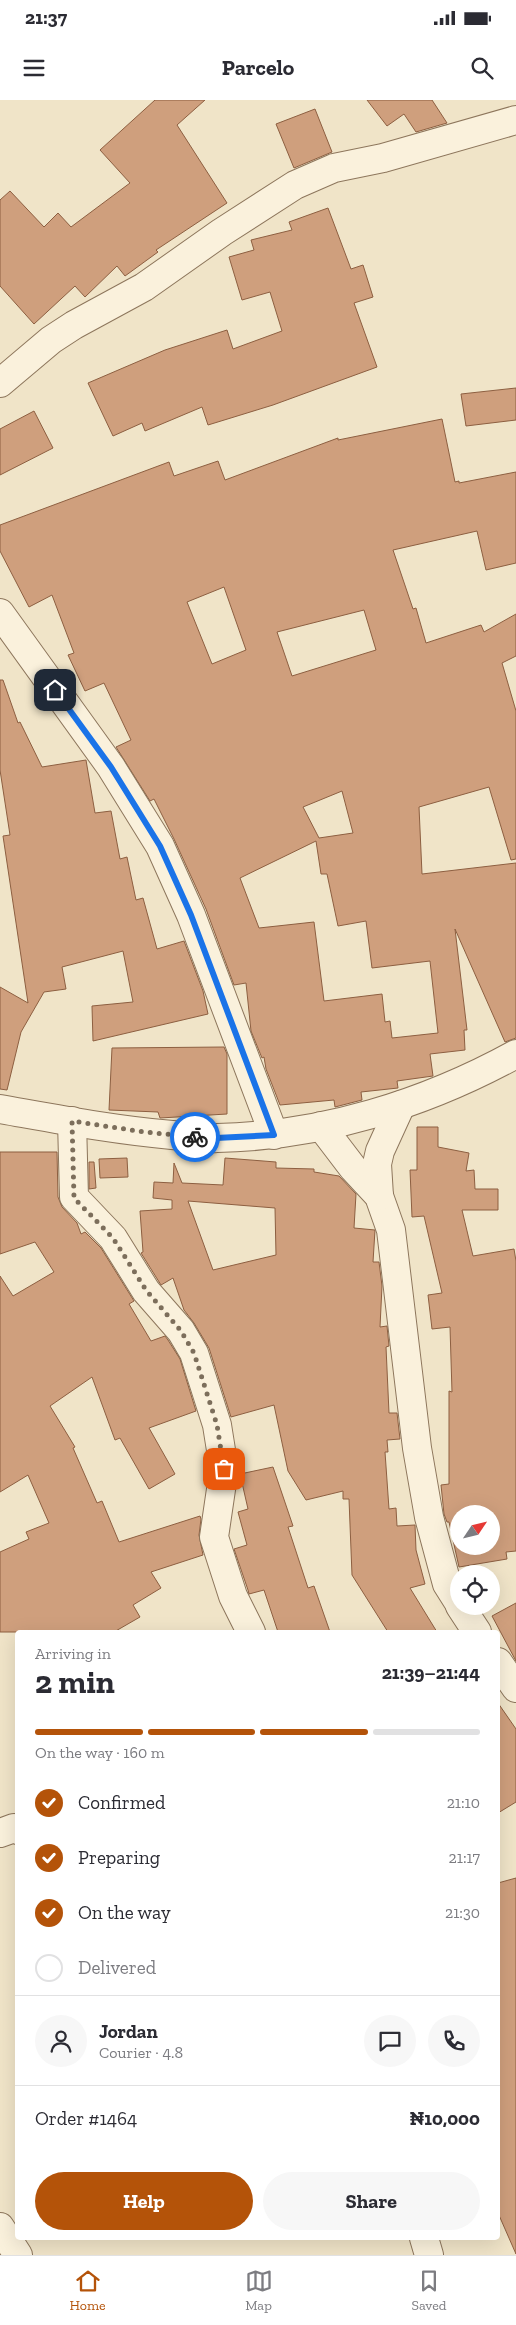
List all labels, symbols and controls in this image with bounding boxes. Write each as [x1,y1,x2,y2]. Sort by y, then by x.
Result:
text: 21:37 [25,6,67,29]
icon: menu [20,54,48,82]
text: Parcelo [222,54,294,81]
icon: search [468,54,496,82]
pin [34,669,76,711]
icon: home [41,676,69,704]
courier [170,1112,220,1162]
icon: bike [181,1123,209,1151]
pin [203,1448,245,1490]
icon: bag [210,1455,238,1483]
north arrow [450,1505,500,1555]
map controls [450,1505,500,1615]
button: locate [450,1565,500,1615]
text: Arriving in [35,1644,111,1663]
text: 21:39–21:44 [382,1661,480,1684]
text: 2 min [35,1663,115,1701]
text: On the way · 160 m [35,1743,165,1762]
icon: check [35,1789,63,1817]
text: Confirmed [78,1791,165,1814]
text: 21:10 [447,1793,480,1812]
icon: check [35,1844,63,1872]
text: Preparing [78,1846,160,1869]
text: 21:17 [449,1848,480,1867]
icon: check [35,1899,63,1927]
text: On the way [78,1901,171,1924]
text: 21:30 [445,1903,480,1922]
text: Delivered [78,1956,156,1979]
button: person [35,2015,87,2067]
button: chat [364,2015,416,2067]
button: phone [428,2015,480,2067]
text: Jordan [99,2020,158,2043]
text: Courier · 4.8 [99,2043,183,2062]
text: Order #1464 [35,2107,137,2130]
text: ₦10,000 [409,2107,480,2130]
button: Help [35,2172,253,2230]
button: Share [263,2172,480,2230]
tab: Home [69,2267,106,2314]
tab: Map [245,2267,273,2314]
tab: Saved [411,2267,447,2314]

